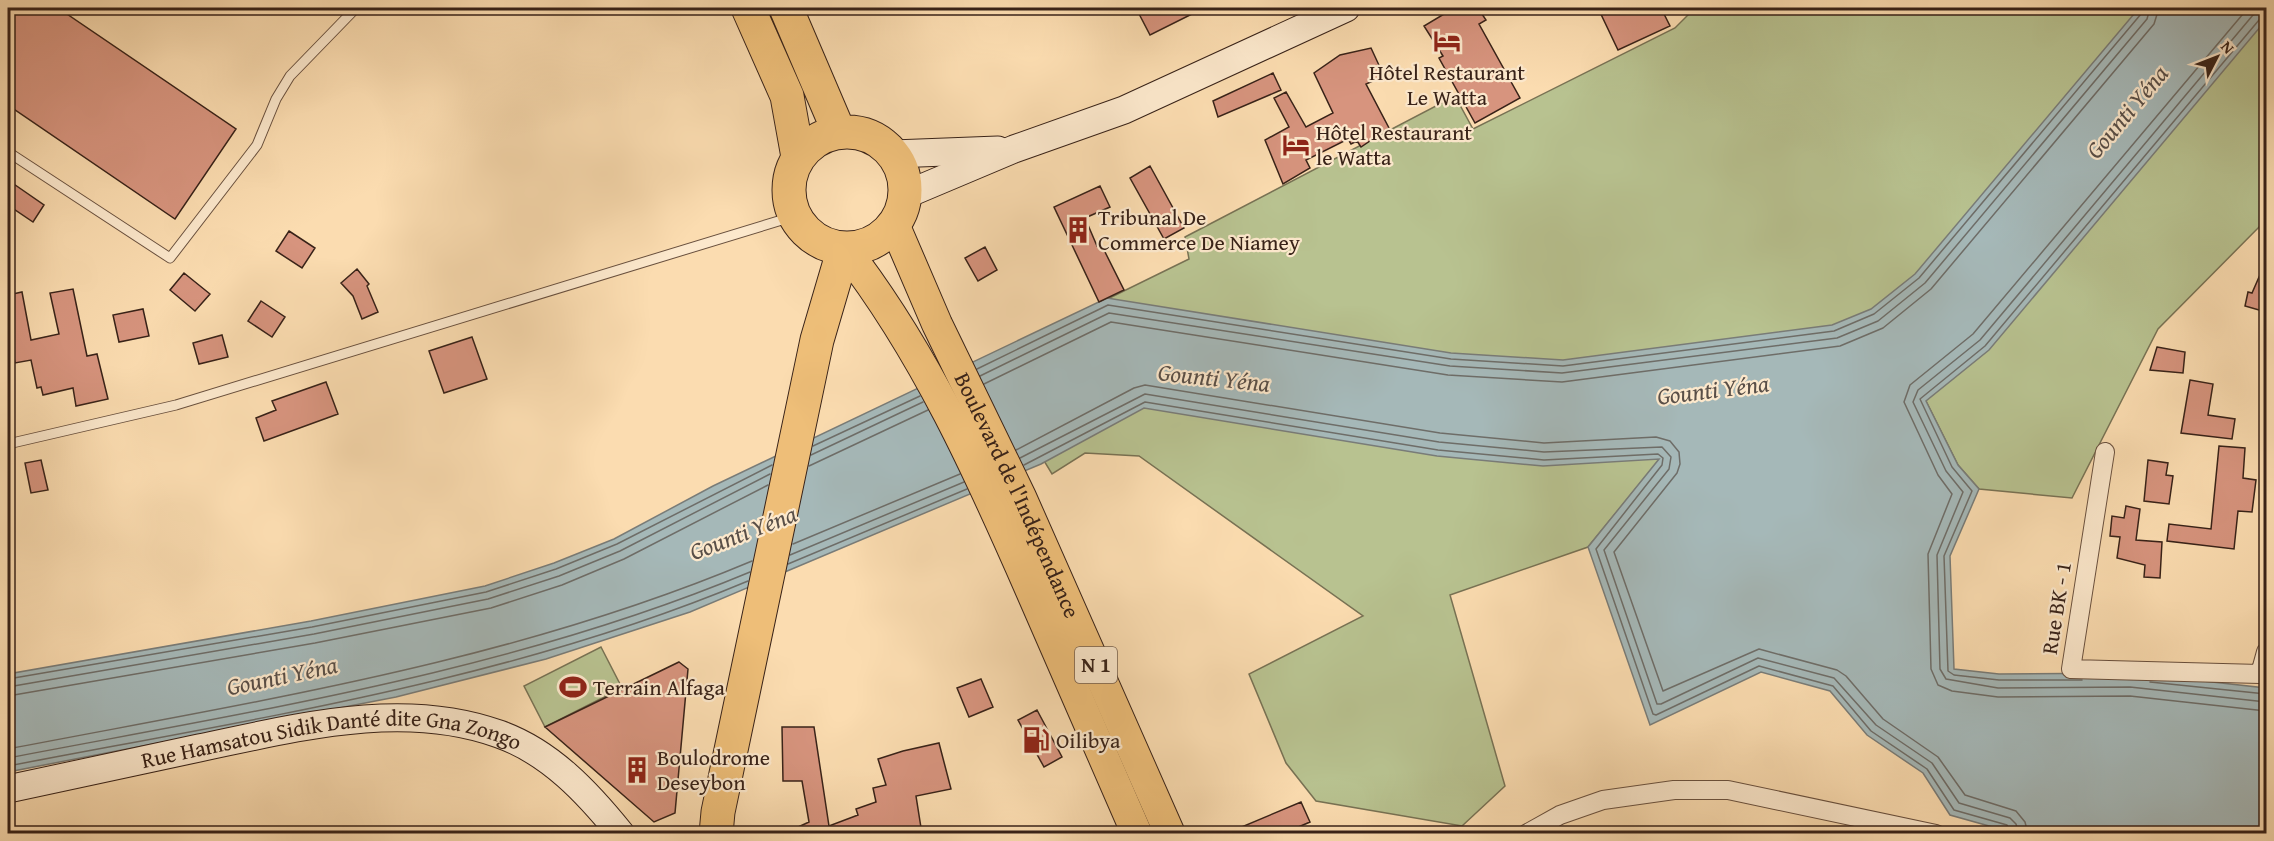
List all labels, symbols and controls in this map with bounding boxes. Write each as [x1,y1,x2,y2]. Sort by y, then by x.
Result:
hotel icon: Hôtel Restaurant Le Watta [1432,26,1462,56]
north arrow [2187,27,2247,87]
text: N [2216,35,2241,59]
place label: Hôtel Restaurant Le Watta [1369,56,1525,113]
water label: Gounti Yéna [2077,57,2176,166]
place label: Hôtel Restaurant le Watta [1316,116,1472,173]
hotel icon: Hôtel Restaurant le Watta [1281,130,1311,160]
place label: Tribunal De Commerce De Niamey [1098,201,1300,258]
building icon: Tribunal De Commerce De Niamey [1063,215,1093,245]
water label: Gounti Yéna [1156,354,1272,401]
water label: Gounti Yéna [1655,365,1771,414]
street label: Boulevard de l'Indépendance [947,367,1088,623]
water label: Gounti Yéna [684,496,802,569]
street label: Rue BK - 1 [2033,560,2079,656]
water label: Gounti Yéna [223,647,341,704]
road number: N 1 [1075,647,1117,683]
place label: Terrain Alfaga [593,671,725,703]
sports icon: Terrain Alfaga [558,672,588,702]
street label: Rue Hamsatou Sidik Danté dite Gna Zongo [138,702,527,776]
place label: Oilibya [1056,724,1121,756]
fuel station icon: Oilibya [1021,725,1051,755]
place label: Boulodrome Deseybon [657,741,770,798]
building icon: Boulodrome Deseybon [622,755,652,785]

